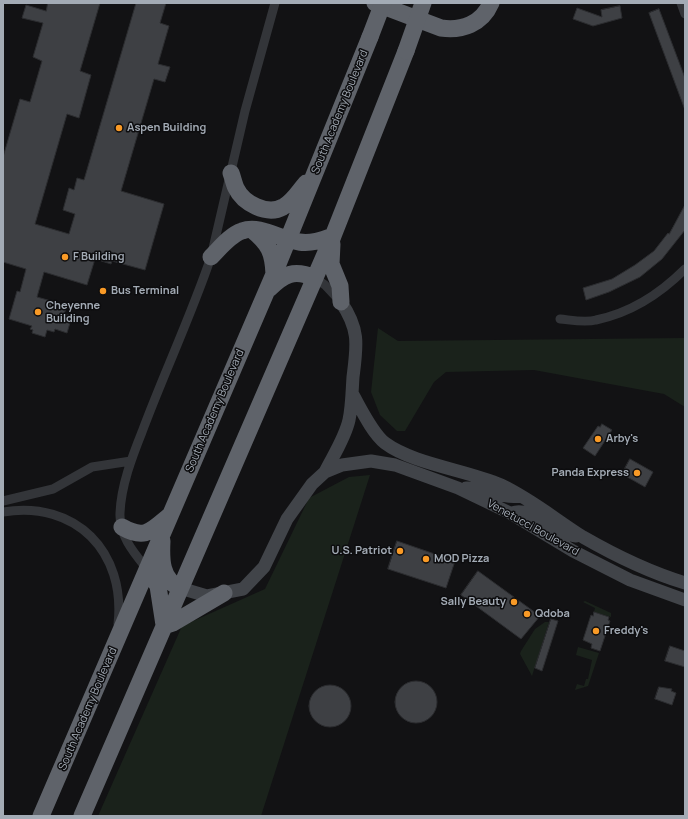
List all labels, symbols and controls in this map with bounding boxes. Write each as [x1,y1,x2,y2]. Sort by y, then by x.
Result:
street label: South Academy Boulevard [309,48,371,176]
place label: Aspen Building [127,121,206,135]
marker: Aspen Building [114,123,124,133]
place label: F Building [73,250,124,264]
marker: F Building [60,252,70,262]
place label: Bus Terminal [111,284,179,298]
marker: Bus Terminal [98,286,108,296]
place label: Cheyenne Building [46,299,100,325]
marker: Cheyenne Building [33,307,43,317]
street label: South Academy Boulevard [183,348,247,474]
place label: Arby's [606,432,638,446]
marker: Arby's [593,434,603,444]
place label: Panda Express [552,466,629,480]
marker: Panda Express [632,468,642,478]
street label: Venetucci Boulevard [485,497,581,559]
place label: U.S. Patriot [331,544,392,558]
marker: U.S. Patriot [395,546,405,556]
place label: MOD Pizza [434,552,489,566]
marker: MOD Pizza [421,554,431,564]
place label: Sally Beauty [440,595,506,609]
marker: Sally Beauty [509,597,519,607]
place label: Qdoba [535,607,570,621]
marker: Qdoba [522,609,532,619]
place label: Freddy's [604,624,648,638]
marker: Freddy's [591,626,601,636]
street label: South Academy Boulevard [56,646,120,772]

